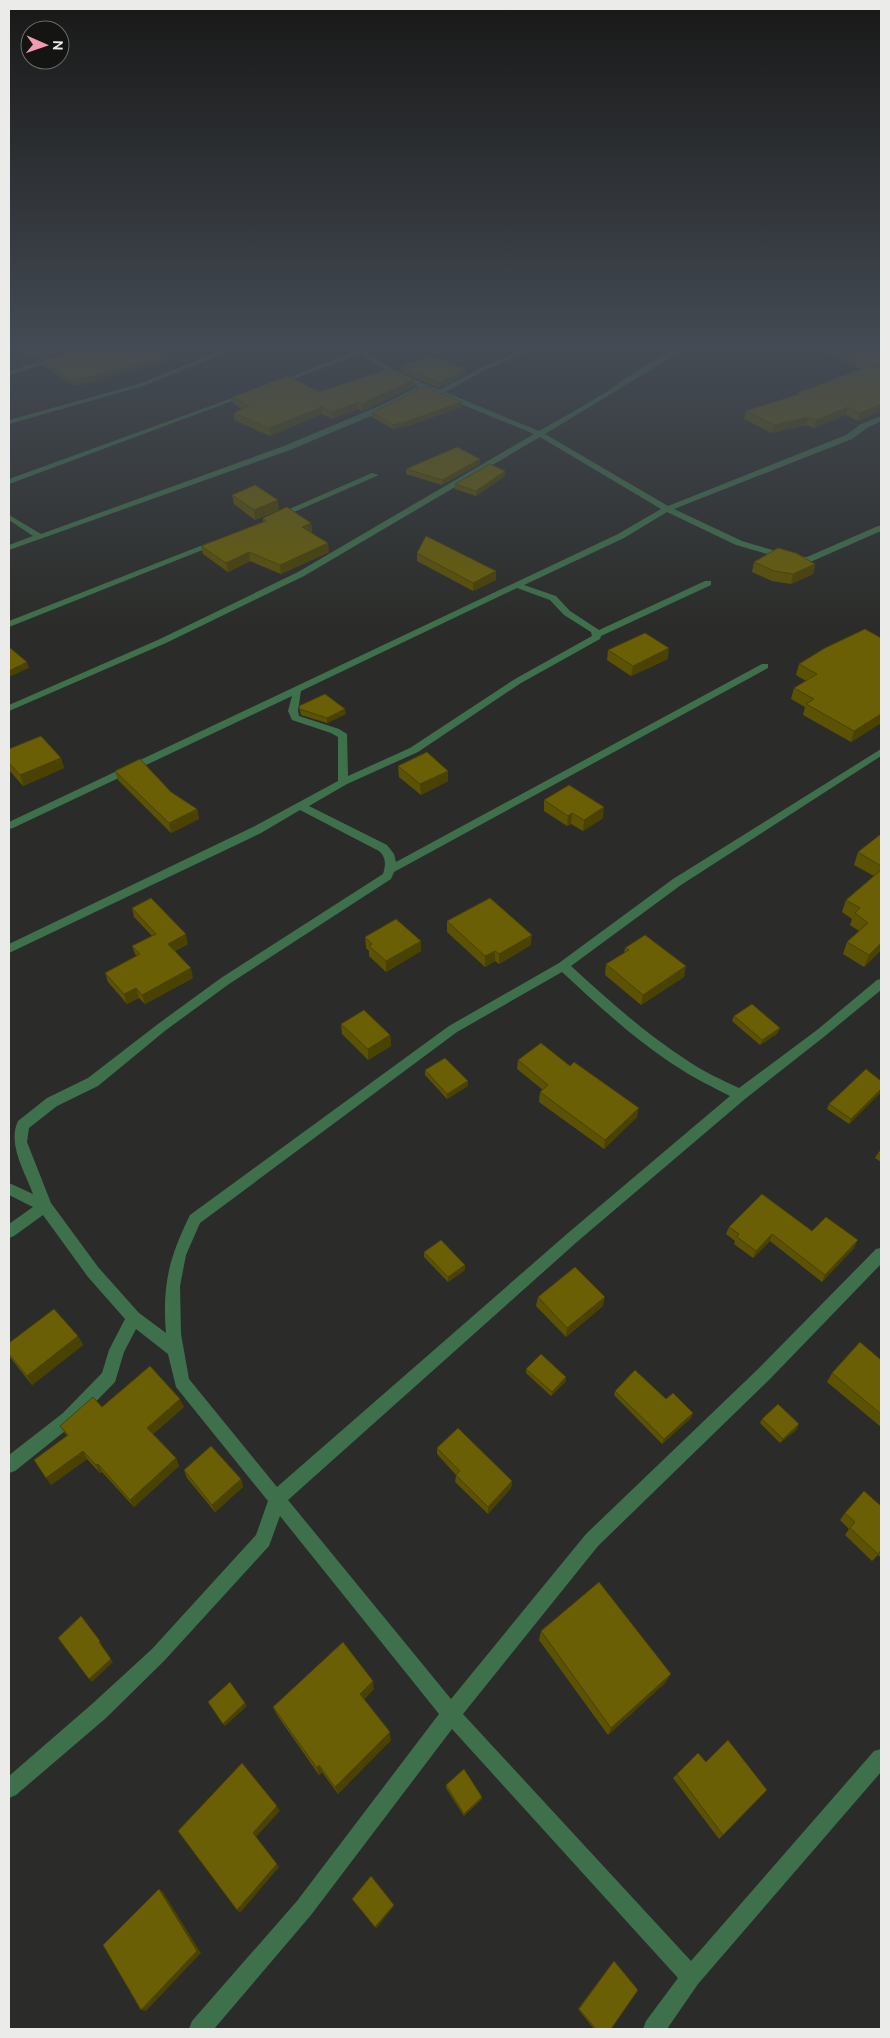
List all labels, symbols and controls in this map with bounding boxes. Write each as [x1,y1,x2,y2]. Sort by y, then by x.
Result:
north arrow [20,20,70,70]
text: N [50,40,66,51]

